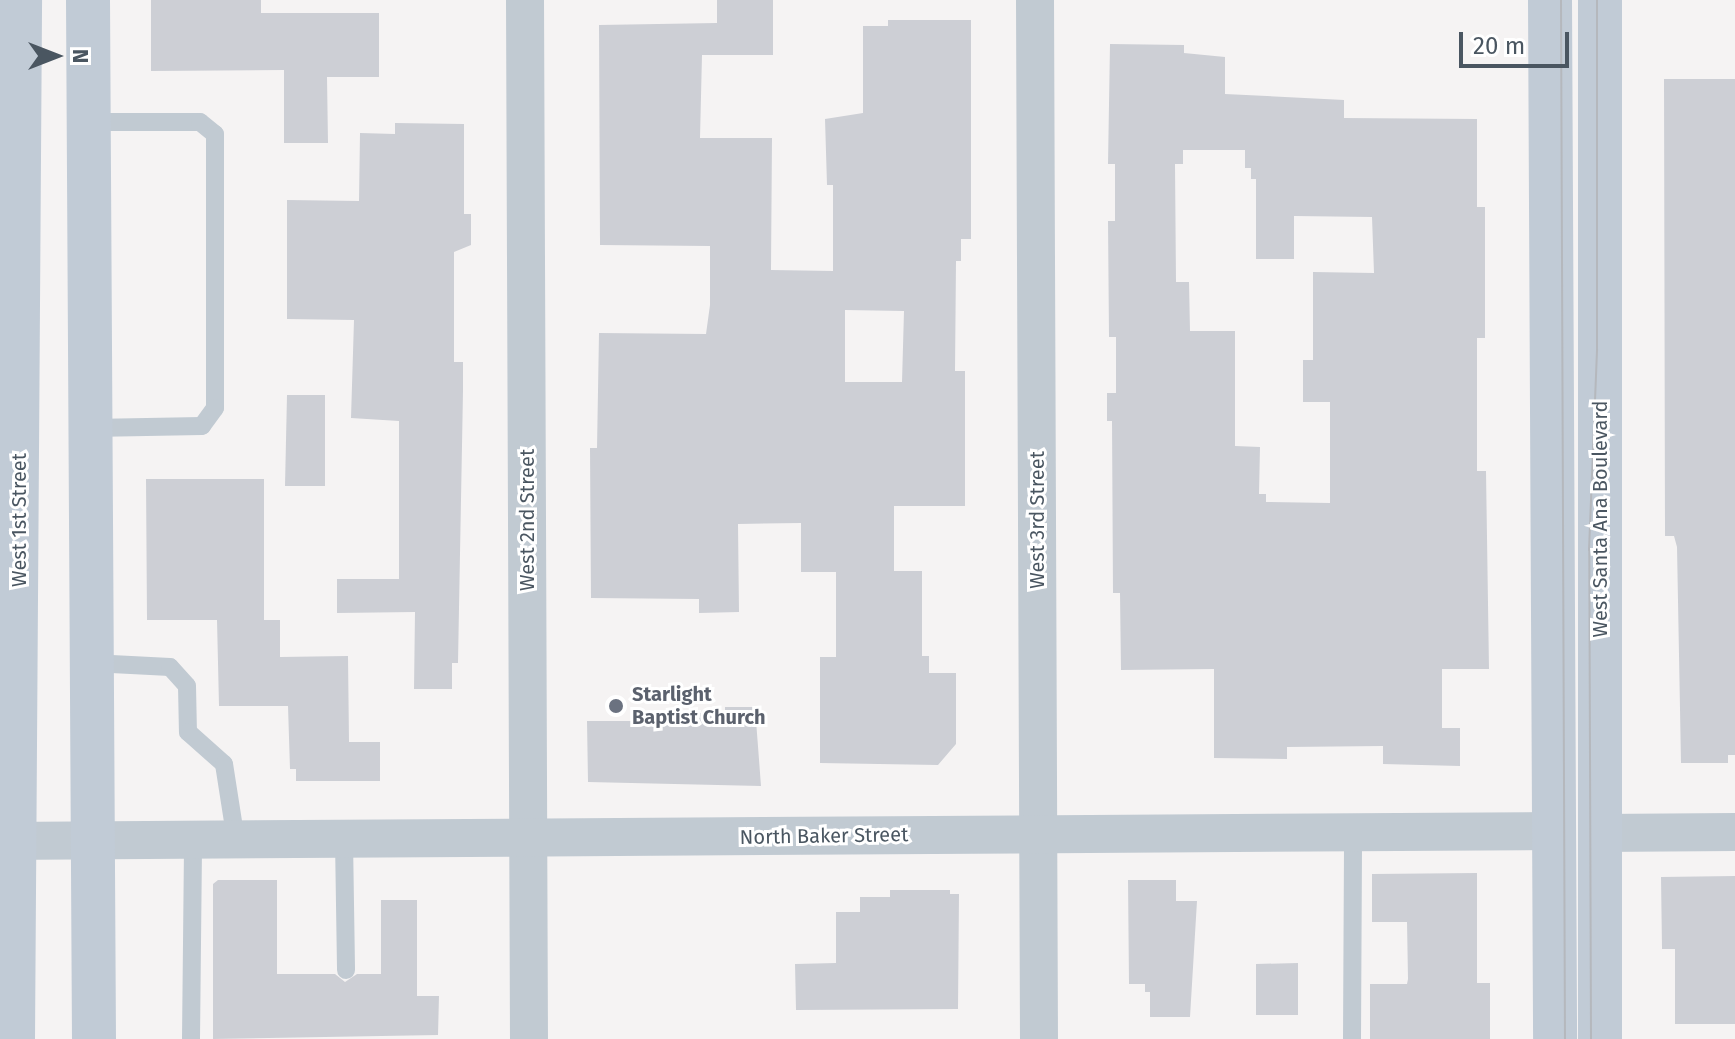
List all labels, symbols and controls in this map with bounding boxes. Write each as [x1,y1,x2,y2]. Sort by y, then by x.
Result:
north arrow [16,16,96,96]
scale bar [1463,16,1573,66]
text: 20 m [1473,32,1525,60]
text: N [67,49,94,63]
street label: West Santa Ana Boulevard [1588,401,1612,637]
street label: West 2nd Street [515,449,539,591]
street label: West 3rd Street [1025,451,1049,589]
street label: West 1st Street [7,453,31,587]
place label: Starlight Baptist Church [632,682,766,729]
marker: Starlight Baptist Church [607,697,625,715]
street label: North Baker Street [740,823,908,849]

